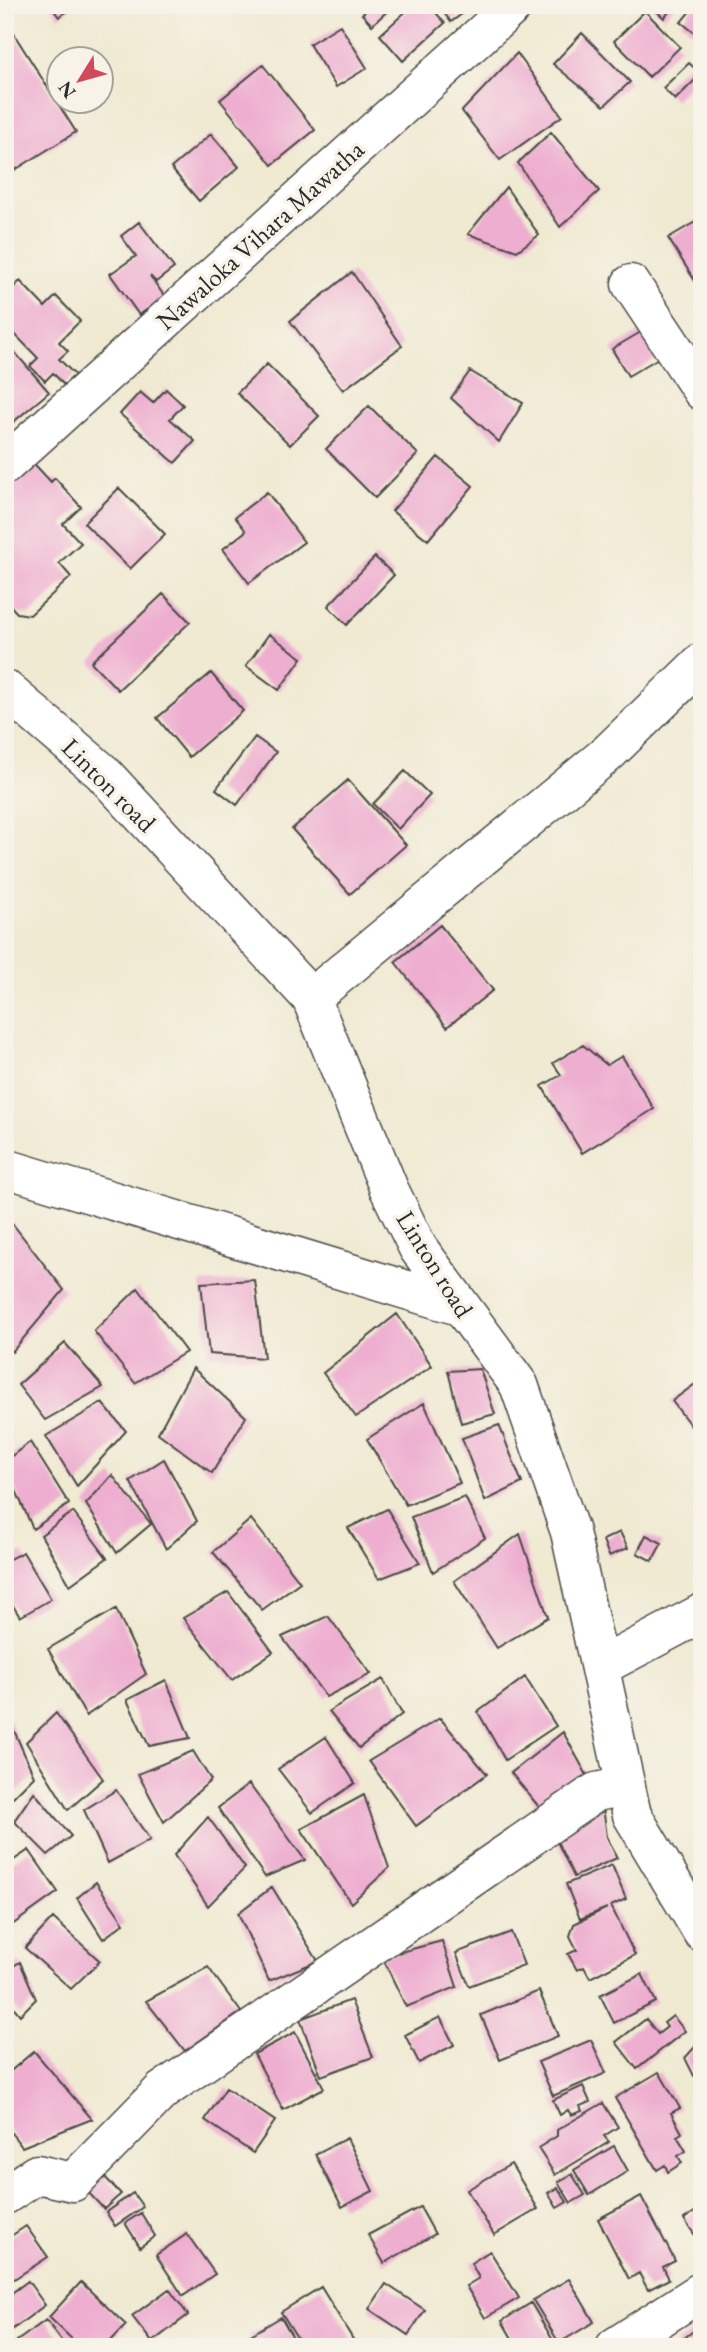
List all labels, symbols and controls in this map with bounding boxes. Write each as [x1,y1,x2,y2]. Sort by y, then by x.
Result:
north arrow [46,46,116,116]
text: N [52,76,81,104]
street label: Nawaloka Vihara Mawatha [149,132,372,337]
street label: Linton road [55,731,164,840]
street label: Linton road [389,1204,482,1325]

